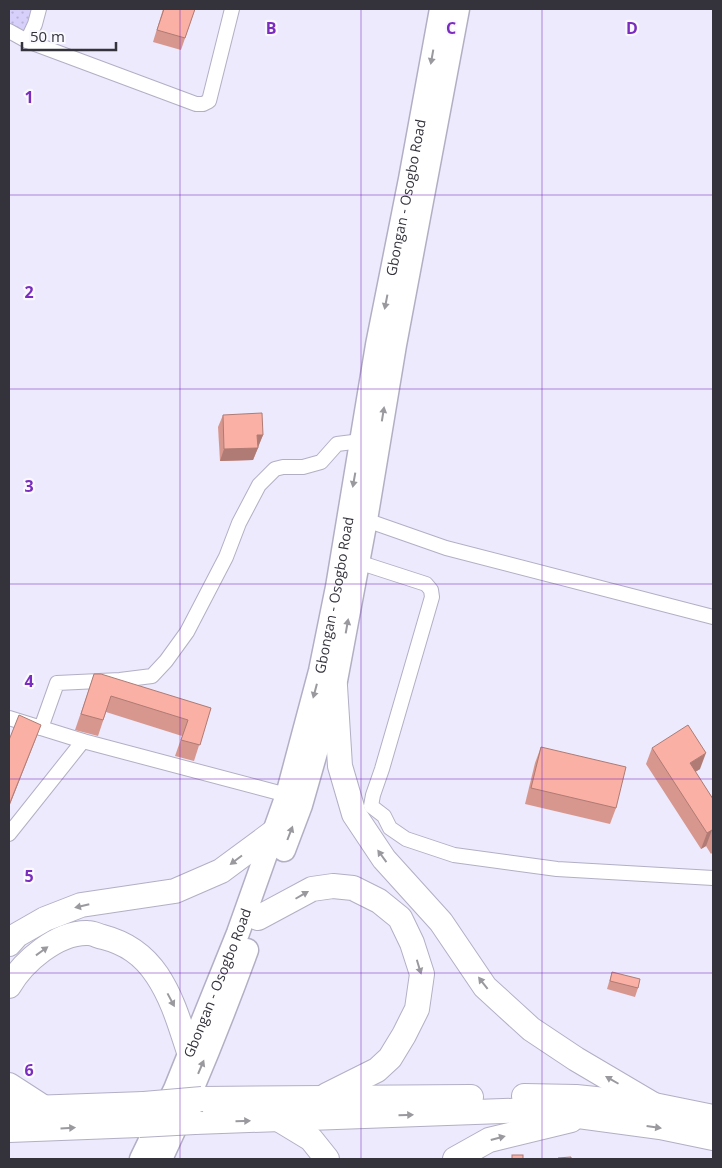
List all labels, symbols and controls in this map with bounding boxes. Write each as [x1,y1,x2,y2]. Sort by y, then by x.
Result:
text: B [266,17,276,39]
text: C [446,17,456,39]
text: D [626,17,638,39]
scale bar [22,20,116,52]
text: 50 m [30,26,65,46]
one-way arrow [428,49,436,64]
text: 1 [24,86,34,108]
street label: Gbongan - Osogbo Road [381,118,430,278]
text: 2 [24,281,34,303]
one-way arrow [382,295,390,310]
one-way arrow [380,406,388,422]
one-way arrow [350,472,358,488]
text: 3 [24,475,34,497]
street label: Gbongan - Osogbo Road [310,515,357,675]
one-way arrow [343,617,351,633]
text: 4 [24,670,34,692]
one-way arrow [311,683,319,698]
one-way arrow [286,825,294,840]
one-way arrow [377,849,387,862]
one-way arrow [230,855,243,866]
text: 5 [24,865,34,887]
one-way arrow [295,891,308,900]
one-way arrow [75,902,90,910]
street label: Gbongan - Osogbo Road [179,906,255,1060]
one-way arrow [35,946,49,956]
one-way arrow [416,960,424,975]
one-way arrow [477,976,488,989]
one-way arrow [167,993,175,1007]
text: 6 [24,1059,34,1081]
one-way arrow [198,1060,206,1074]
one-way arrow [604,1076,619,1084]
one-way arrow [398,1110,414,1118]
one-way arrow [236,1116,252,1124]
one-way arrow [647,1123,663,1131]
one-way arrow [60,1124,76,1132]
one-way arrow [491,1134,506,1142]

